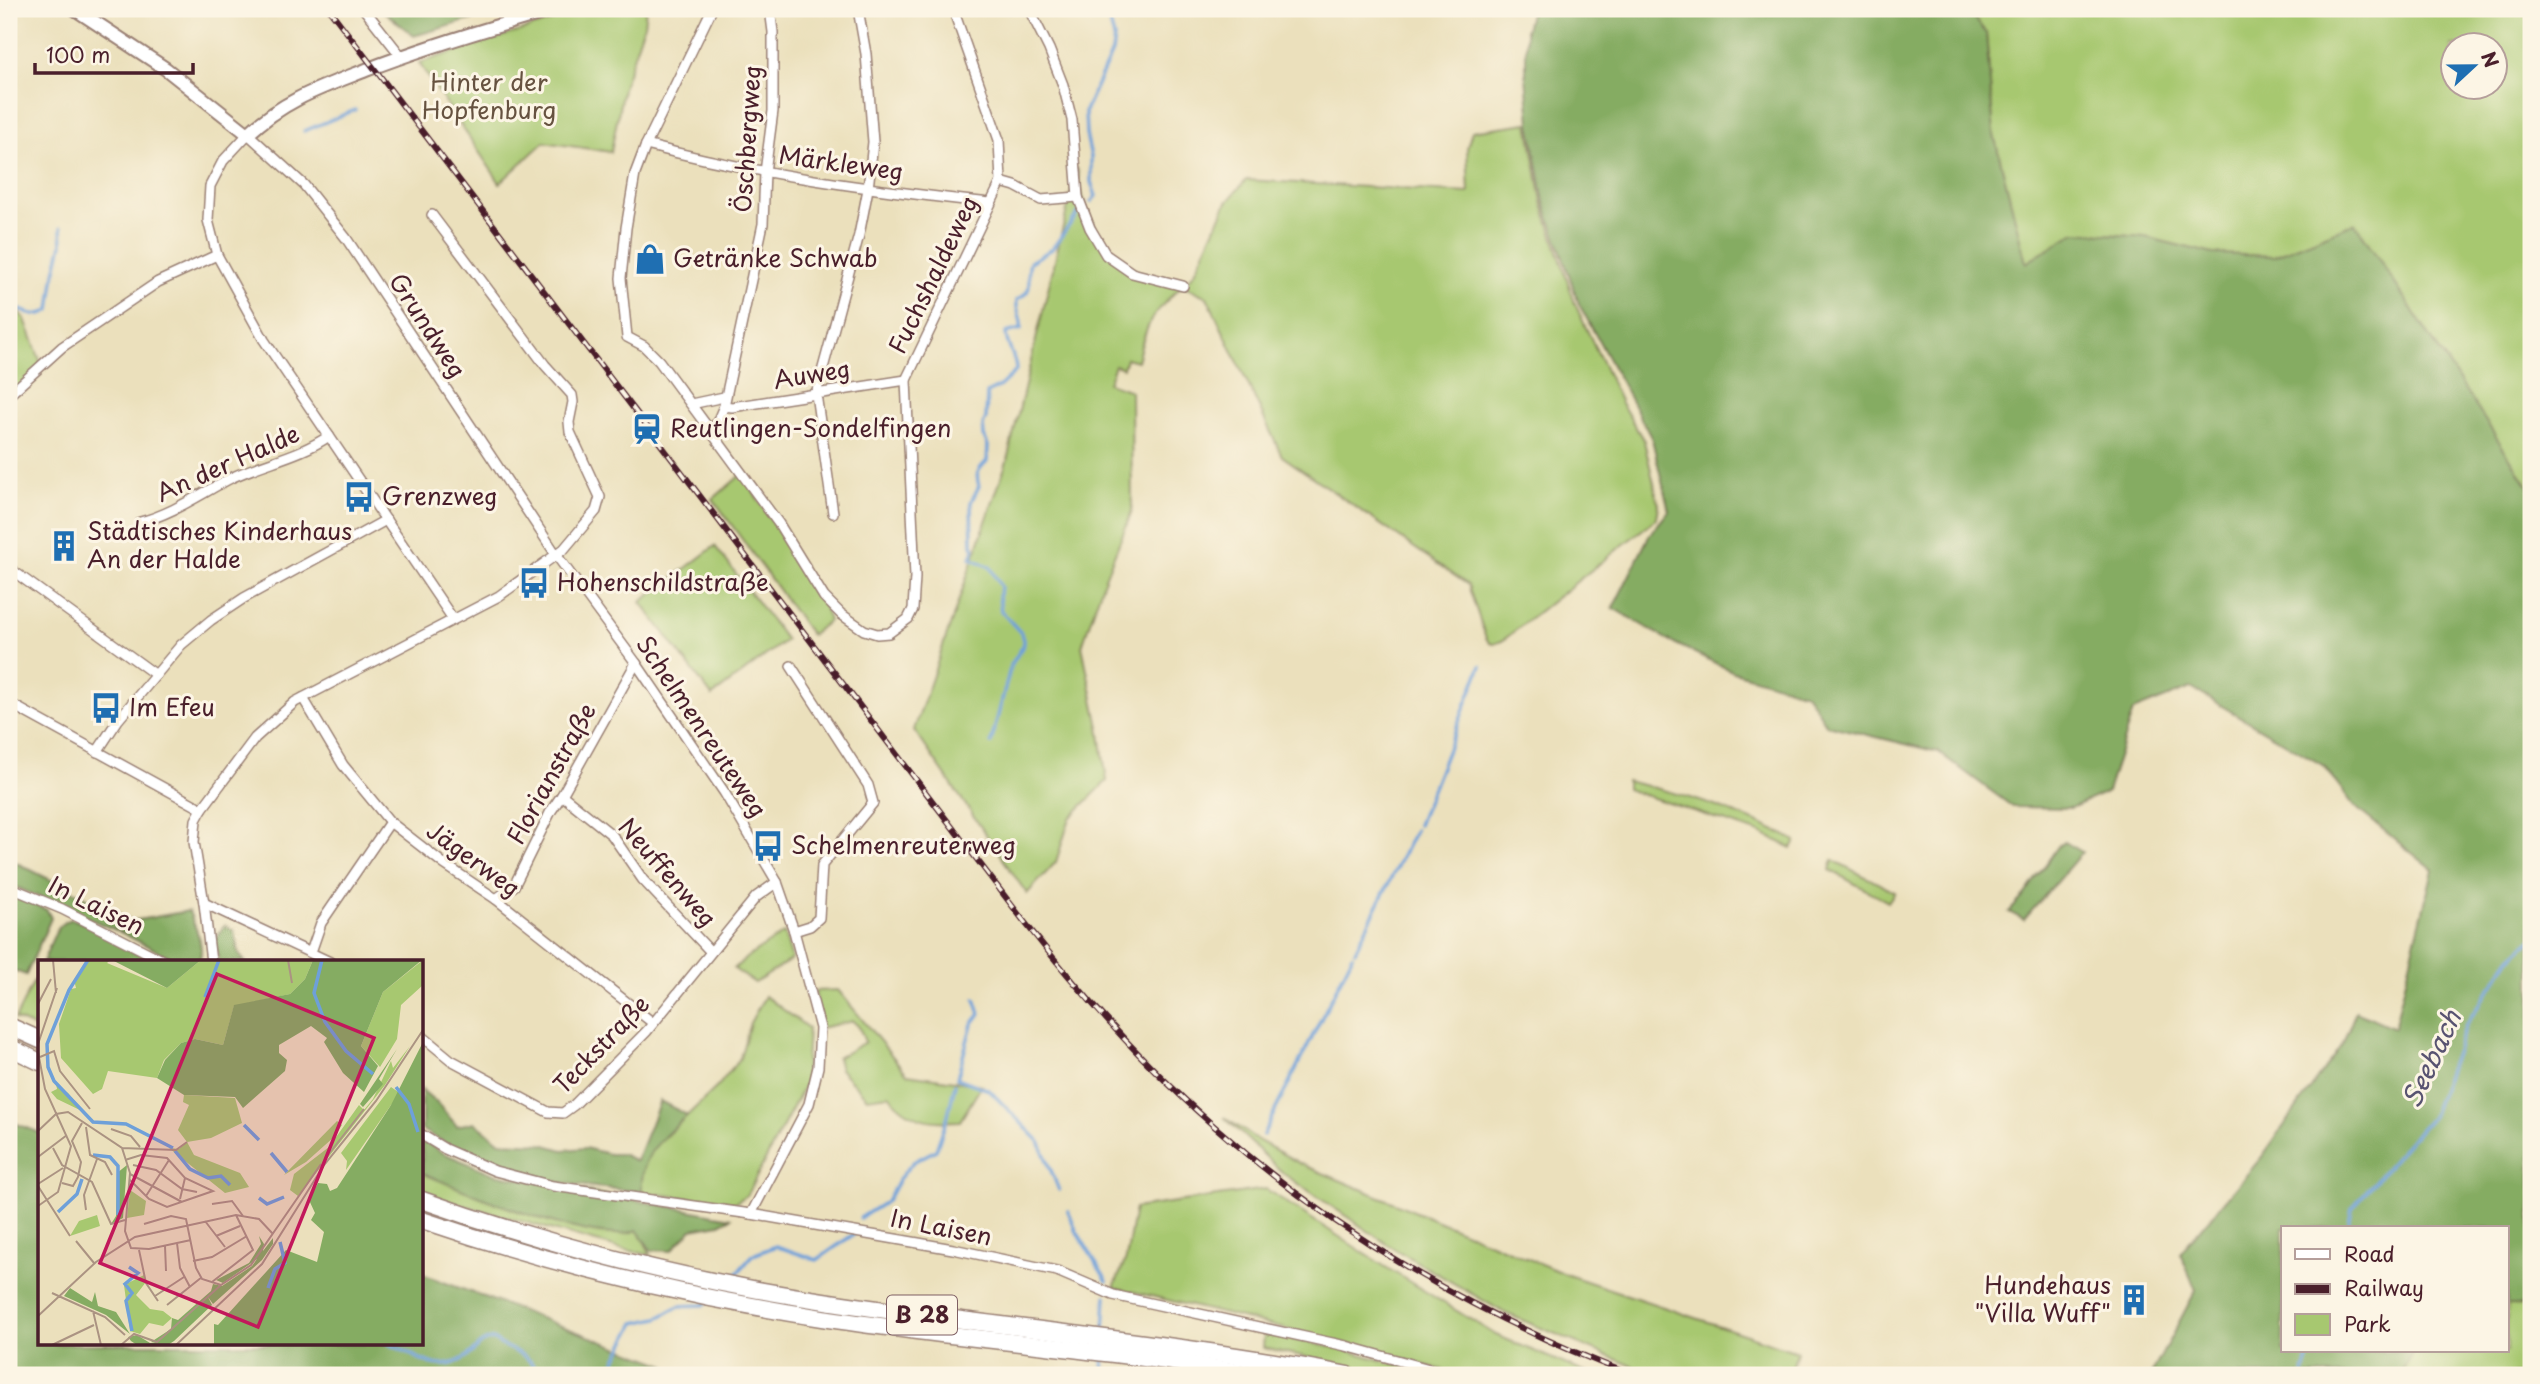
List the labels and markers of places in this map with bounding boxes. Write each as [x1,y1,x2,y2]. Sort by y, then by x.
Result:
place label: Getränke Schwab [673,239,878,275]
shop icon: Getränke Schwab [633,242,667,276]
place label: Reutlingen-Sondelfingen [670,409,951,445]
station icon: Reutlingen-Sondelfingen [630,412,664,446]
place label: Grenzweg [382,477,498,513]
bus stop icon: Grenzweg [342,480,376,514]
place label: Städtisches Kinderhaus An der Halde [87,512,352,576]
building icon: Städtisches Kinderhaus An der Halde [47,529,81,563]
place label: Hohenschildstraße [557,563,769,599]
bus stop icon: Hohenschildstraße [517,566,551,600]
place label: Im Efeu [129,688,215,724]
bus stop icon: Im Efeu [89,691,123,725]
place label: Schelmenreuterweg [791,826,1016,862]
bus stop icon: Schelmenreuterweg [751,829,785,863]
place label: Hundehaus "Villa Wuff" [1975,1266,2111,1330]
building icon: Hundehaus "Villa Wuff" [2117,1283,2151,1317]

